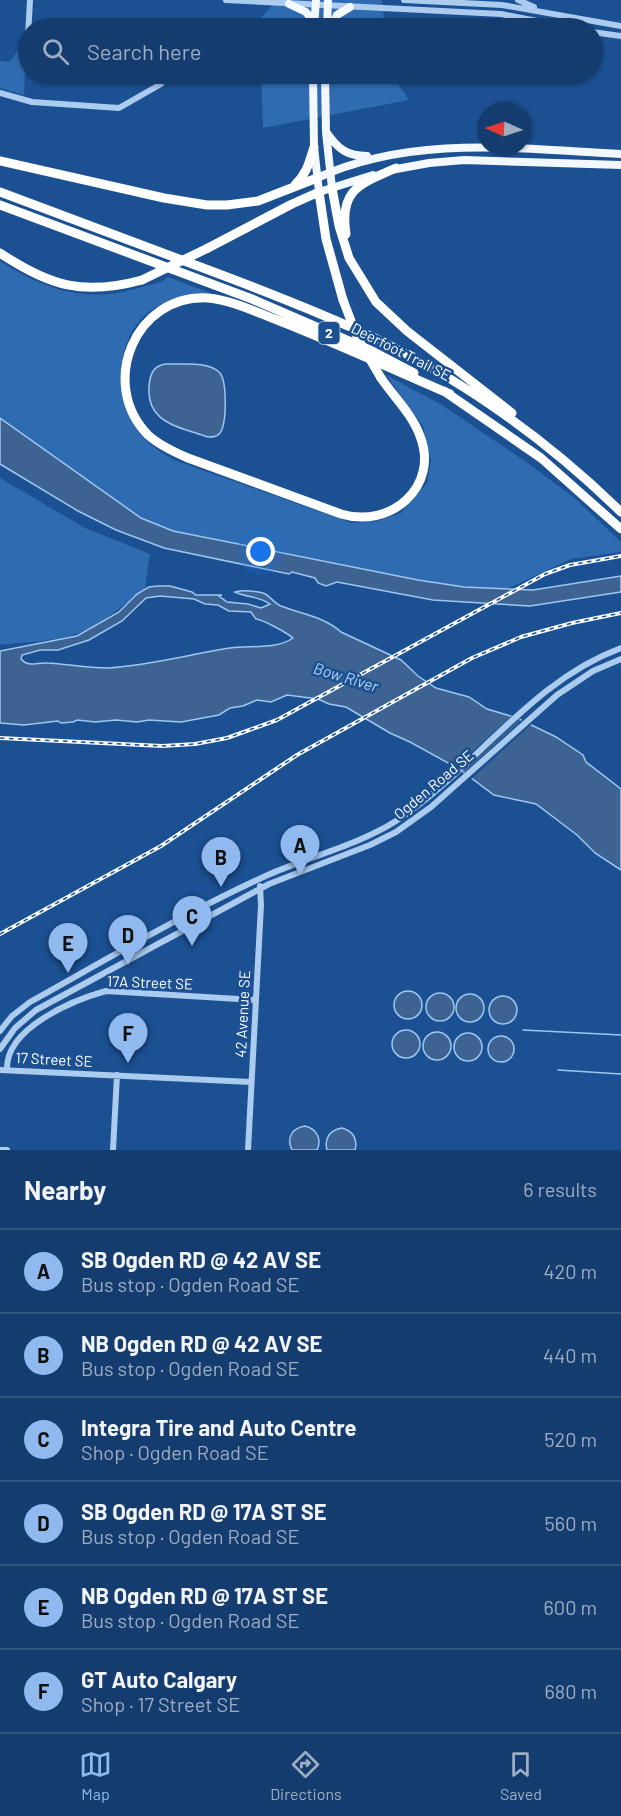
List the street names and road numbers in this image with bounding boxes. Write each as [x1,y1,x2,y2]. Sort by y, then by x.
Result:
street label: Deerfoot Trail SE [349,318,454,384]
road number: 2 [318,322,340,344]
street label: Ogden Road SE [390,746,477,823]
street label: 42 Avenue SE [231,970,253,1058]
street label: 17A Street SE [107,972,193,993]
street label: 17 Street SE [15,1048,93,1070]

